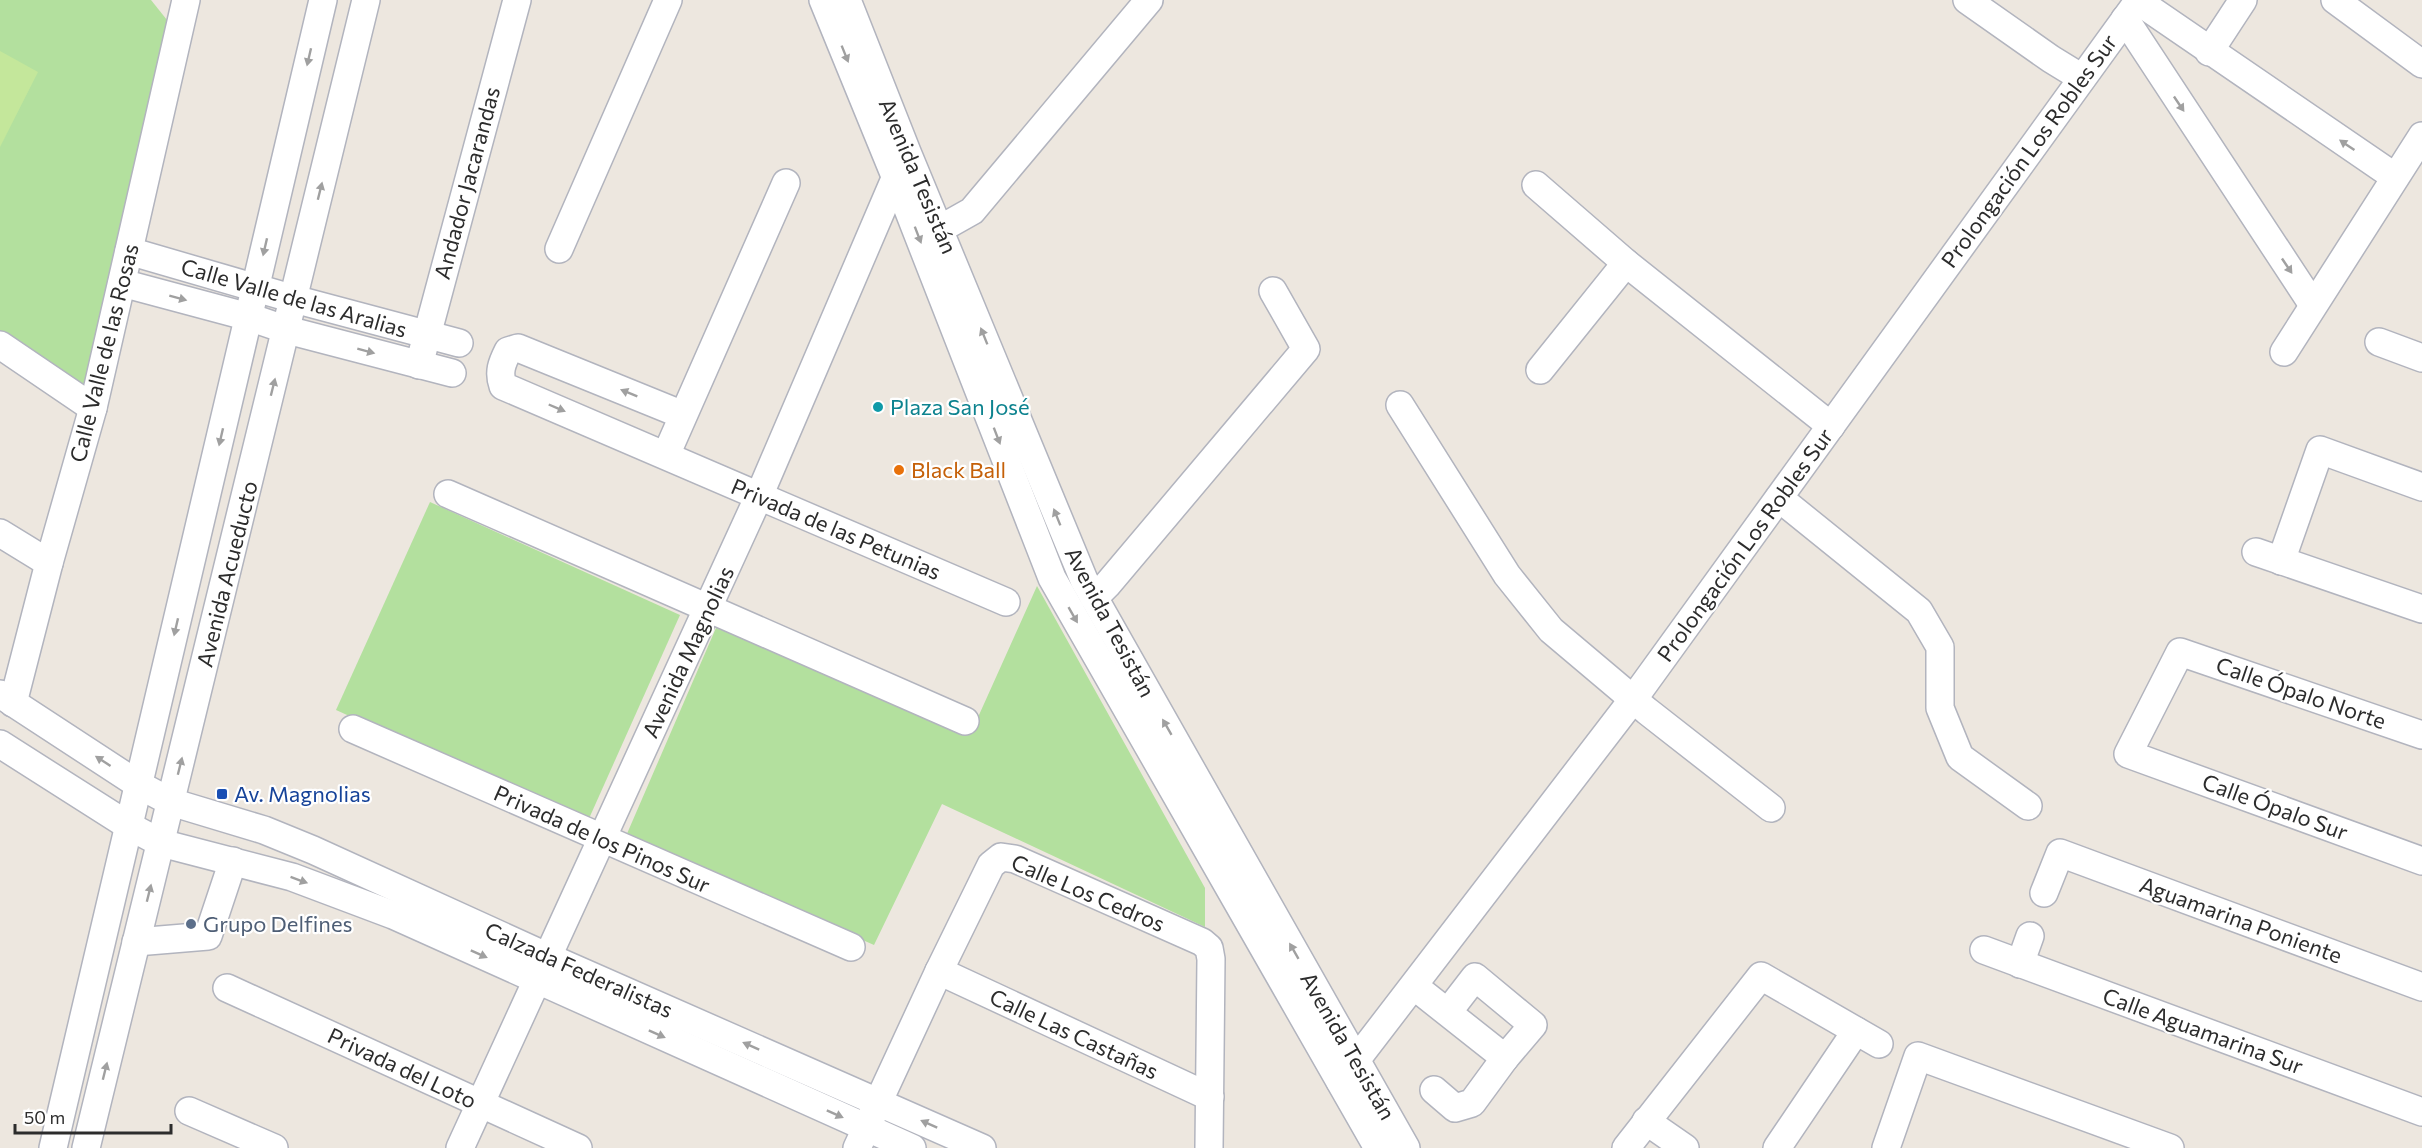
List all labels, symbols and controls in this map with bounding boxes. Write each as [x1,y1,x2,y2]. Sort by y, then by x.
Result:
street label: Prolongación Los Robles Sur [1935,29,2122,273]
one-way arrow [841,45,850,63]
one-way arrow [304,48,314,66]
street label: Andador Jacarandas [428,84,505,282]
street label: Avenida Tesistán [874,94,963,258]
one-way arrow [2173,95,2185,111]
one-way arrow [2338,139,2355,150]
one-way arrow [316,182,326,201]
one-way arrow [914,226,923,244]
one-way arrow [260,238,270,256]
street label: Calle Valle de las Rosas [63,241,144,465]
street label: Calle Valle de las Aralias [178,252,410,343]
one-way arrow [2281,258,2292,274]
one-way arrow [169,293,187,303]
one-way arrow [979,327,988,345]
one-way arrow [357,347,375,356]
one-way arrow [268,378,278,397]
one-way arrow [620,388,638,397]
place label: Plaza San José [890,393,1030,420]
marker: Plaza San José [871,400,885,414]
one-way arrow [548,404,565,413]
street label: Prolongación Los Robles Sur [1651,423,1838,667]
one-way arrow [992,427,1002,445]
one-way arrow [215,428,225,446]
place label: Black Ball [911,456,1006,483]
marker: Black Ball [892,463,906,477]
street label: Privada de las Petunias [727,472,945,585]
street label: Avenida Acueducto [190,478,263,670]
one-way arrow [1052,507,1062,525]
street label: Avenida Tesistán [1060,542,1161,701]
street label: Avenida Magnolias [636,562,739,742]
one-way arrow [1068,607,1078,624]
one-way arrow [171,617,180,636]
street label: Calle Ópalo Norte [2213,651,2390,734]
one-way arrow [1162,718,1172,735]
one-way arrow [95,756,111,767]
one-way arrow [175,757,185,775]
street label: Calle Ópalo Sur [2199,768,2352,845]
street label: Privada de los Pinos Sur [490,779,715,898]
place label: Av. Magnolias [234,780,371,807]
marker: Av. Magnolias [215,787,229,801]
street label: Calle Los Cedros [1007,848,1169,937]
street label: Aguamarina Poniente [2136,870,2346,969]
one-way arrow [290,876,308,885]
one-way arrow [144,883,154,902]
place label: Grupo Delfines [203,910,353,937]
street label: Calzada Federalistas [481,916,677,1023]
marker: Grupo Delfines [184,917,198,931]
one-way arrow [1289,942,1299,959]
one-way arrow [471,949,489,959]
street label: Avenida Tesistán [1295,967,1402,1124]
street label: Calle Aguamarina Sur [2099,982,2307,1079]
street label: Calle Las Castañas [986,983,1163,1084]
street label: Privada del Loto [324,1021,481,1114]
one-way arrow [649,1029,666,1038]
one-way arrow [742,1041,759,1050]
one-way arrow [100,1062,110,1080]
scale bar [15,1097,171,1135]
text: 50 m [24,1106,65,1128]
one-way arrow [826,1110,844,1119]
one-way arrow [920,1119,938,1129]

